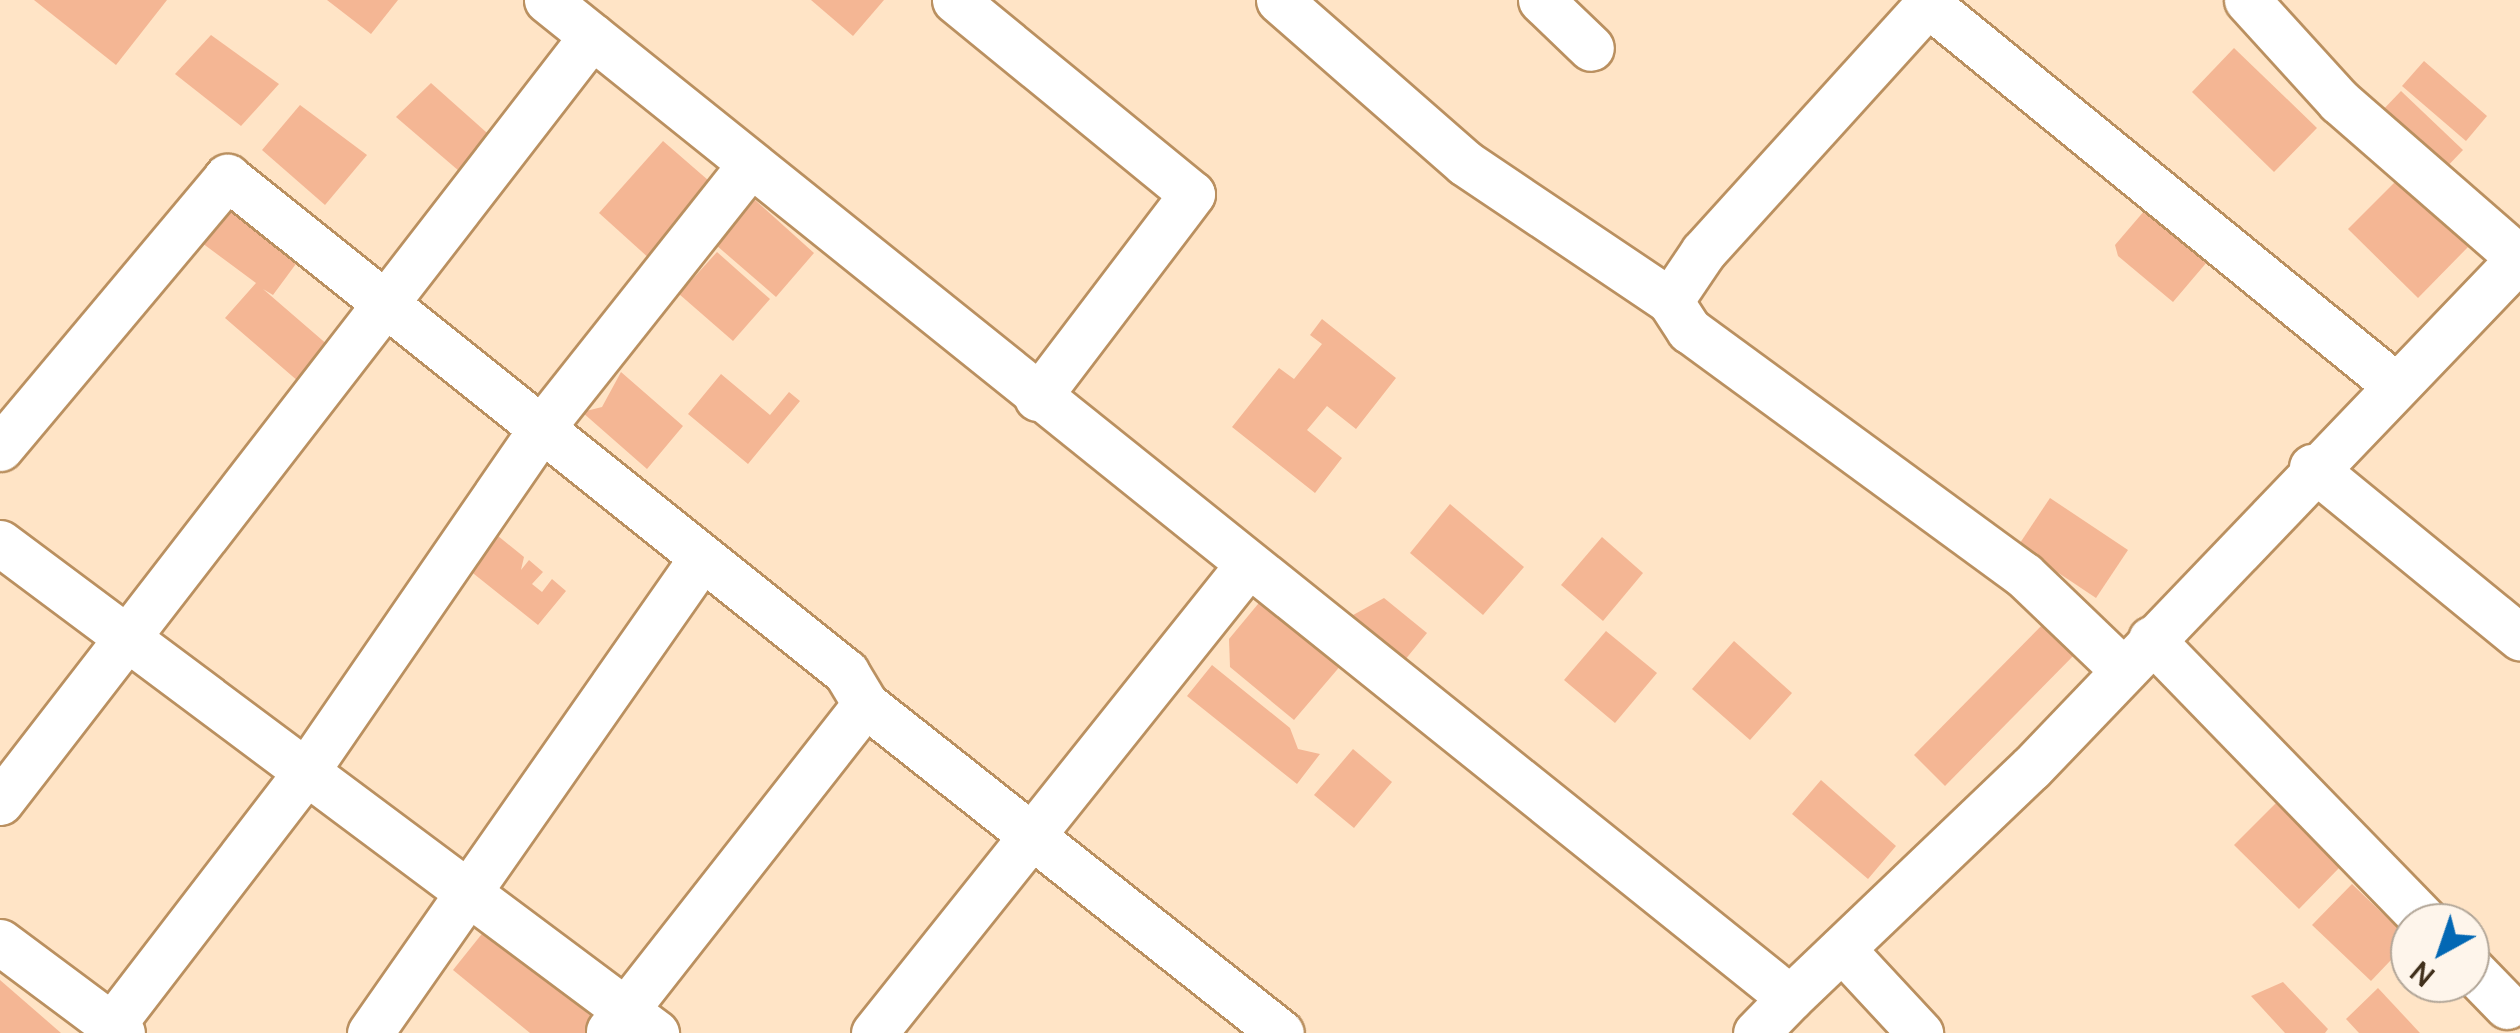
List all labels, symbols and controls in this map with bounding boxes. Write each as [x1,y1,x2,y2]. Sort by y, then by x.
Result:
north arrow [2390,903,2490,1003]
text: N [2402,953,2442,995]

